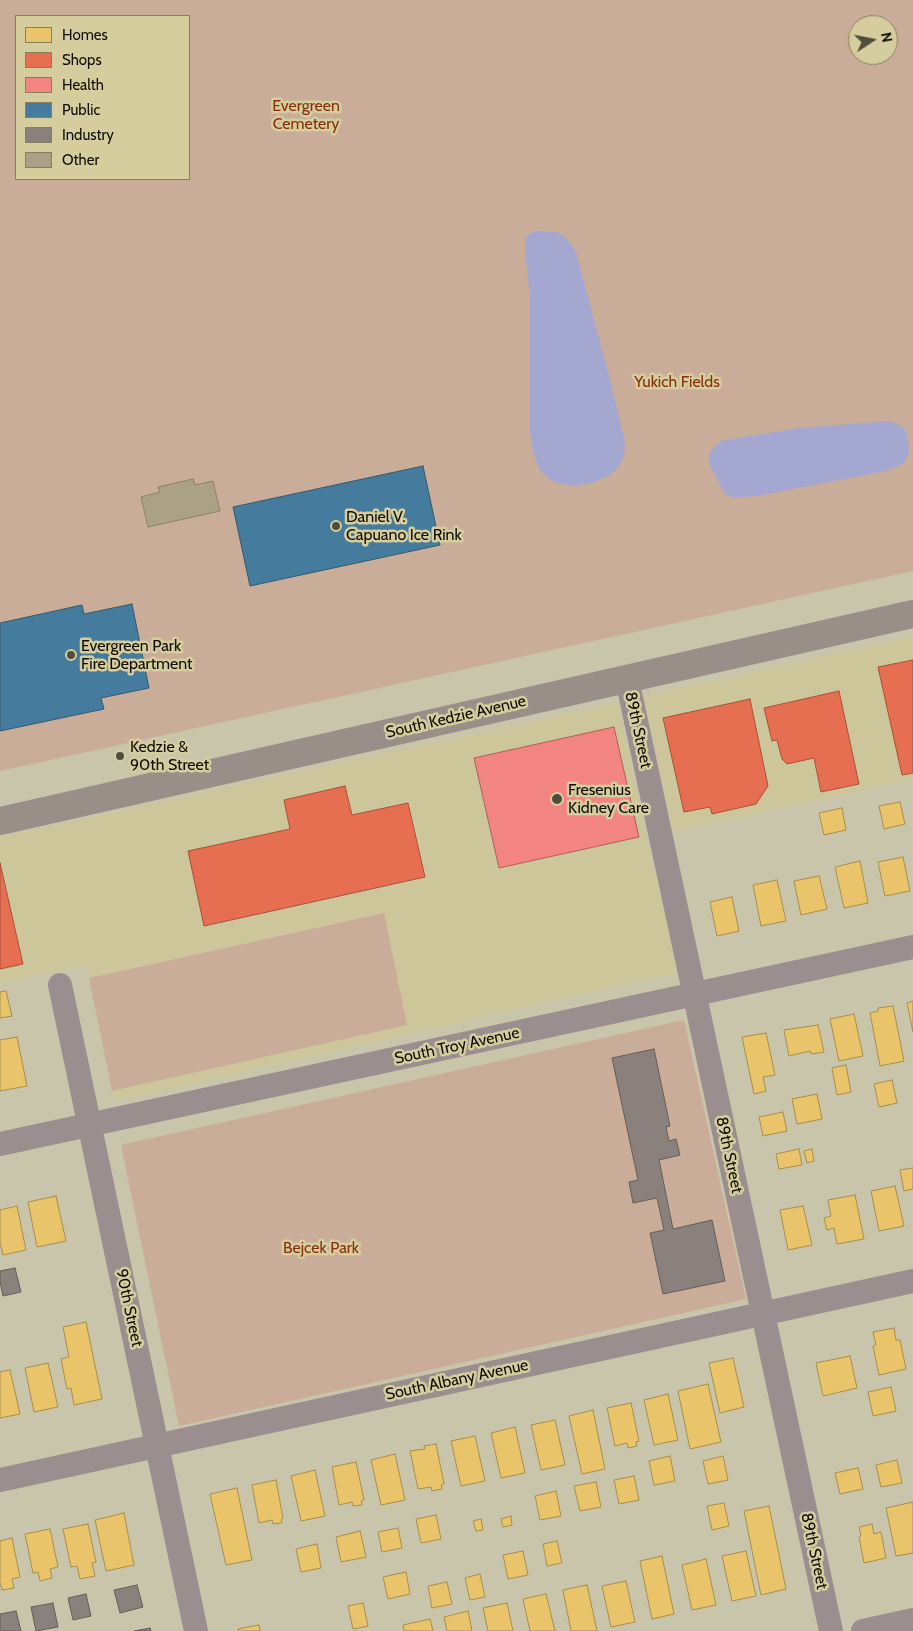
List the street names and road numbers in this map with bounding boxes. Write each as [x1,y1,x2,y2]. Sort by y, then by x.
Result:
street label: 89th Street [621,690,655,770]
street label: South Kedzie Avenue [384,692,528,742]
street label: South Troy Avenue [393,1023,521,1069]
street label: 89th Street [712,1115,746,1195]
street label: 90th Street [111,1267,147,1349]
street label: South Albany Avenue [384,1355,530,1405]
street label: 89th Street [797,1511,831,1591]

